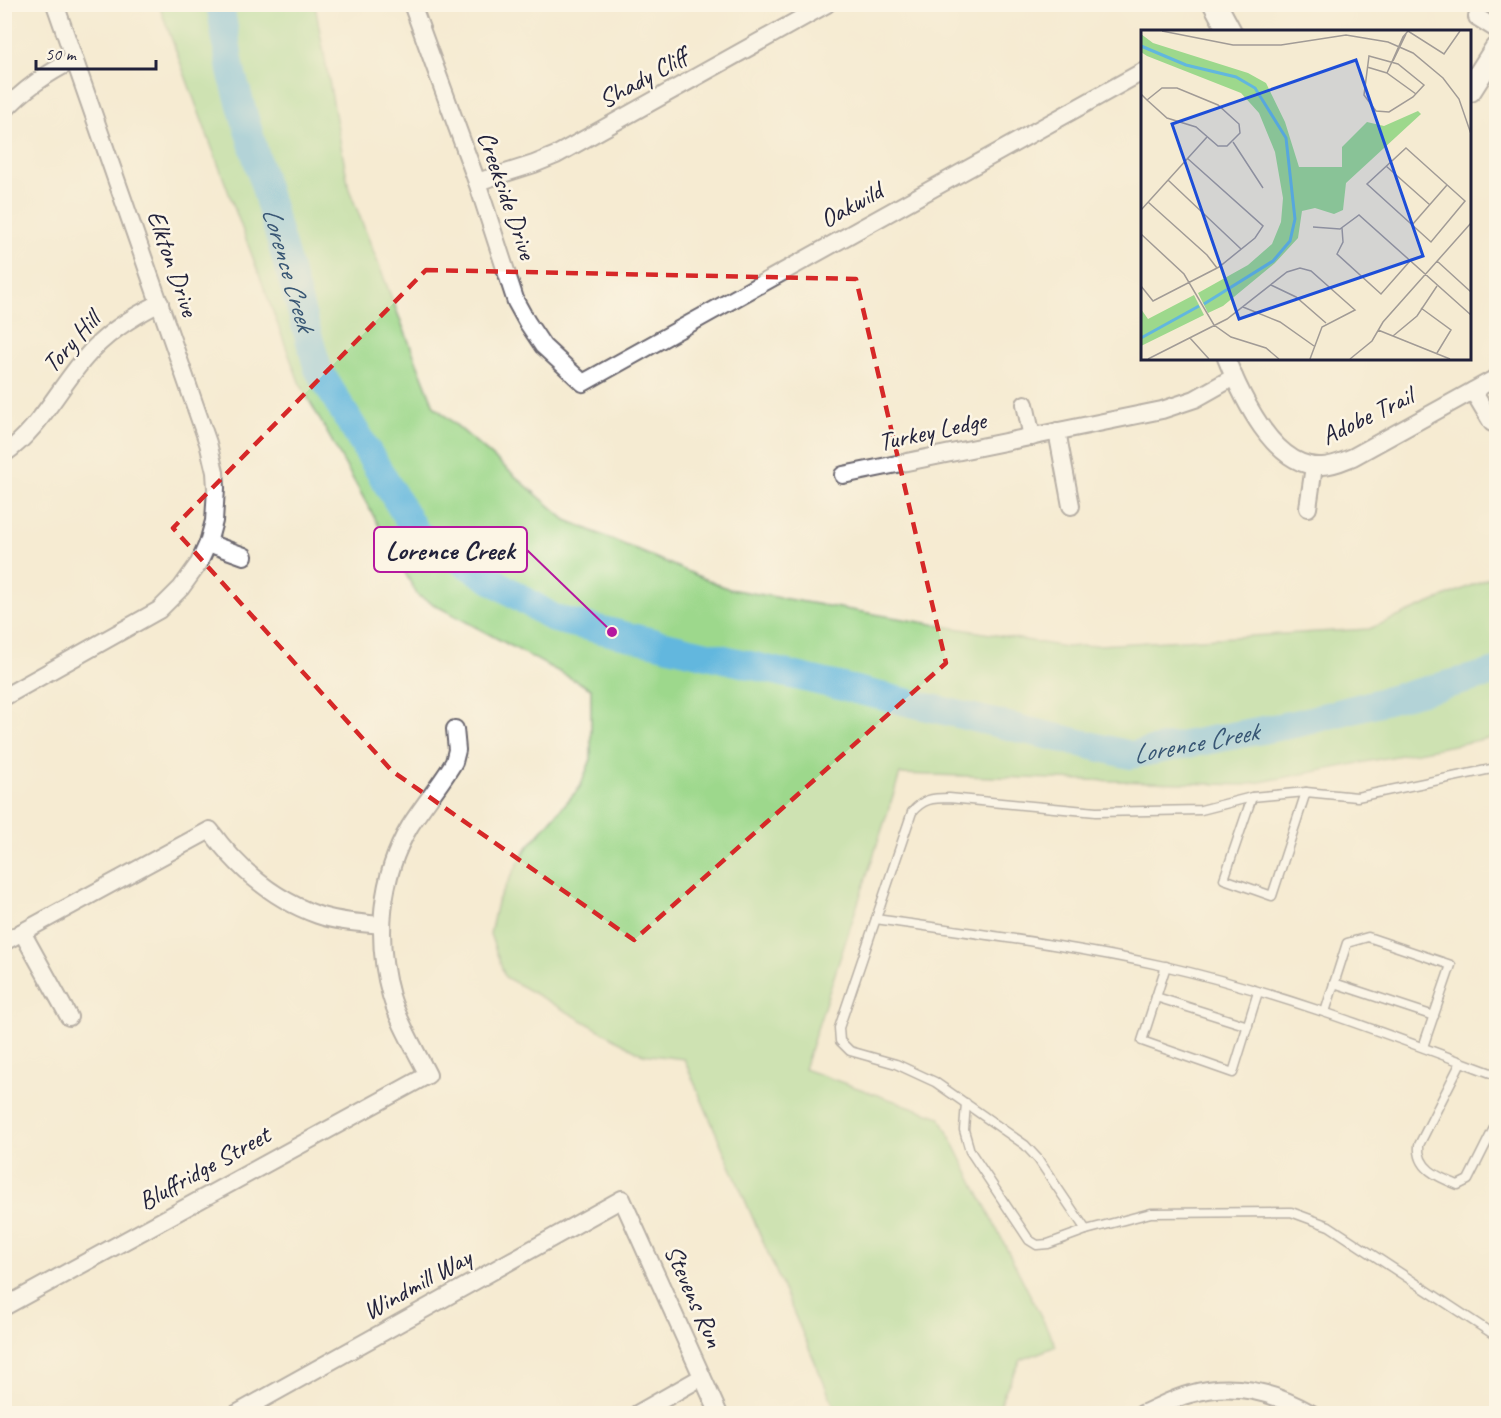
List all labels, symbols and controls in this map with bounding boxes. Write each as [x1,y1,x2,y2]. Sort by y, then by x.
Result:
inset map [1141,30,1471,360]
scale bar [36,33,156,71]
street label: Shady Cliff [593,38,698,116]
text: 50 m [45,43,78,65]
street label: Creekside Drive [470,127,545,265]
street label: Oakwild [814,173,891,236]
water label: Lorence Creek [255,203,324,339]
street label: Elkton Drive [140,206,207,322]
street label: Tory Hill [35,301,110,380]
street label: Adobe Trail [1316,378,1423,452]
street label: Turkey Ledge [875,403,991,458]
callout: Lorence Creek [374,527,527,572]
text: Lorence Creek [385,533,517,567]
water label: Lorence Creek [1130,713,1265,771]
street label: Bluffridge Street [132,1117,278,1218]
street label: Windmill Way [357,1240,479,1327]
street label: Stevens Run [657,1240,731,1353]

